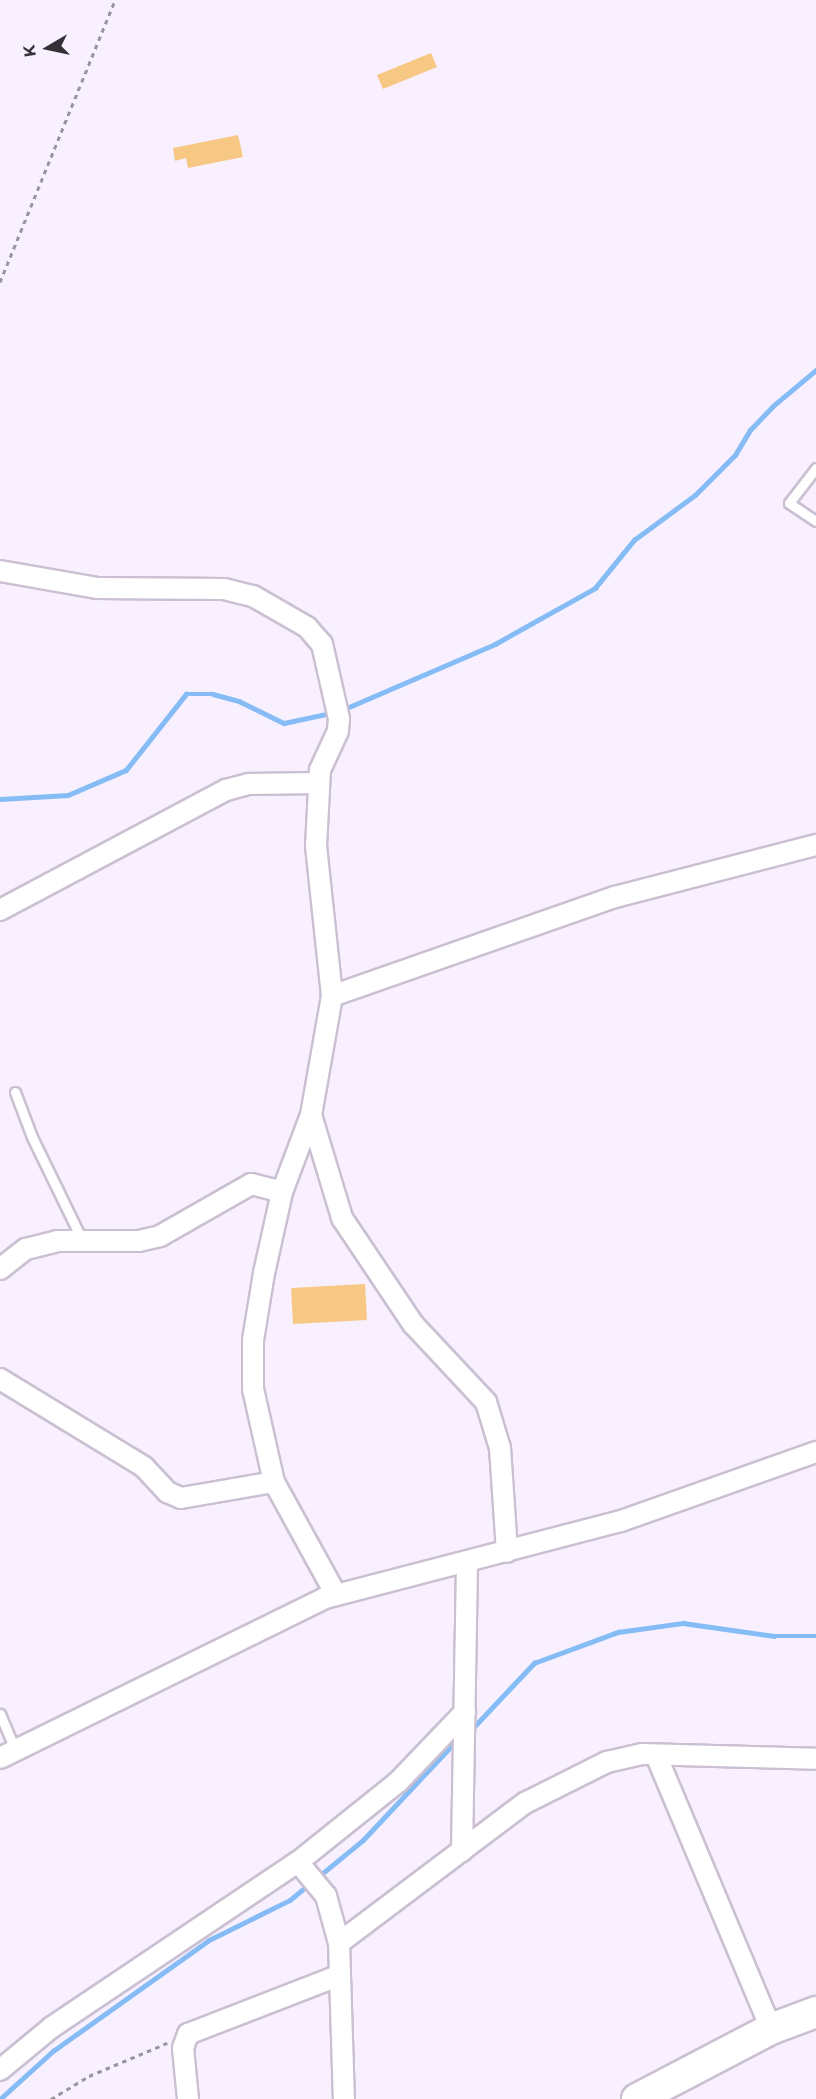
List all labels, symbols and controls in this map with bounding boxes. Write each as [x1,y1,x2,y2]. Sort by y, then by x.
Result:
north arrow [18,18,78,78]
text: K [19,44,40,58]

